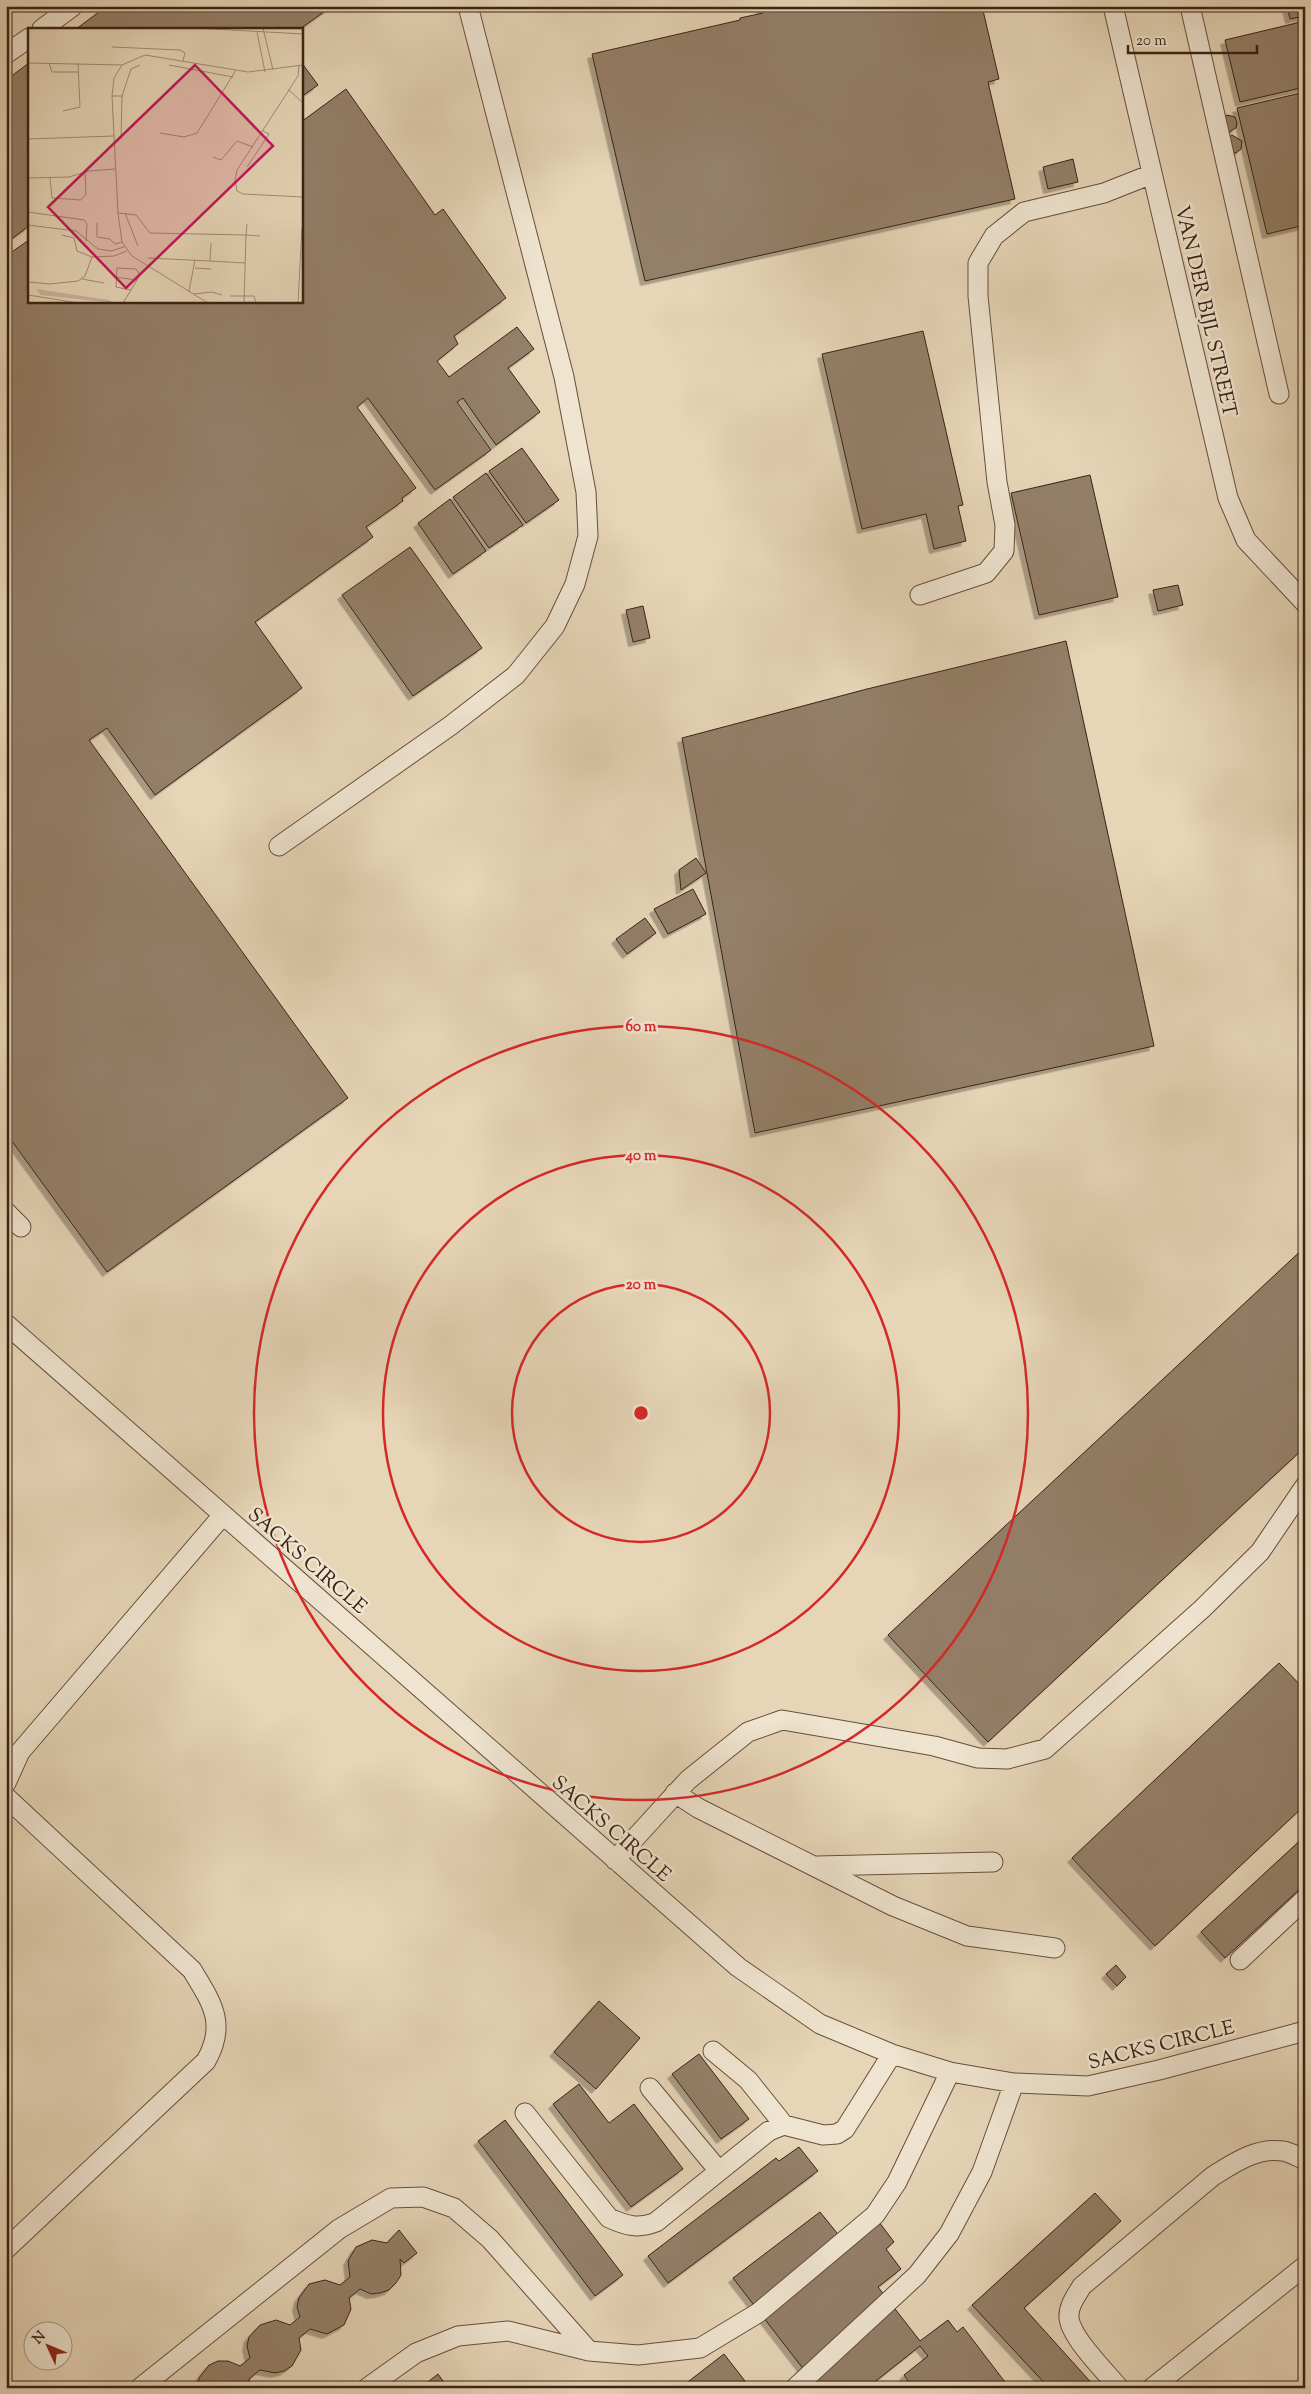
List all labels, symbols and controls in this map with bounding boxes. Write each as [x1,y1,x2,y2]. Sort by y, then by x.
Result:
scale bar [1128,22,1257,54]
inset map [28,28,302,302]
text: 20 m [1136,31,1167,52]
street label: VAN DER BIJL STREET [1166,203,1243,420]
text: 60 m [626,1017,657,1038]
text: 40 m [625,1146,657,1167]
text: 20 m [626,1275,657,1296]
centre of rings [632,1404,650,1422]
street label: SACKS CIRCLE [240,1502,372,1622]
street label: SACKS CIRCLE [544,1770,676,1890]
street label: SACKS CIRCLE [1085,2014,1238,2079]
north arrow [22,2322,72,2372]
text: N [29,2327,51,2349]

